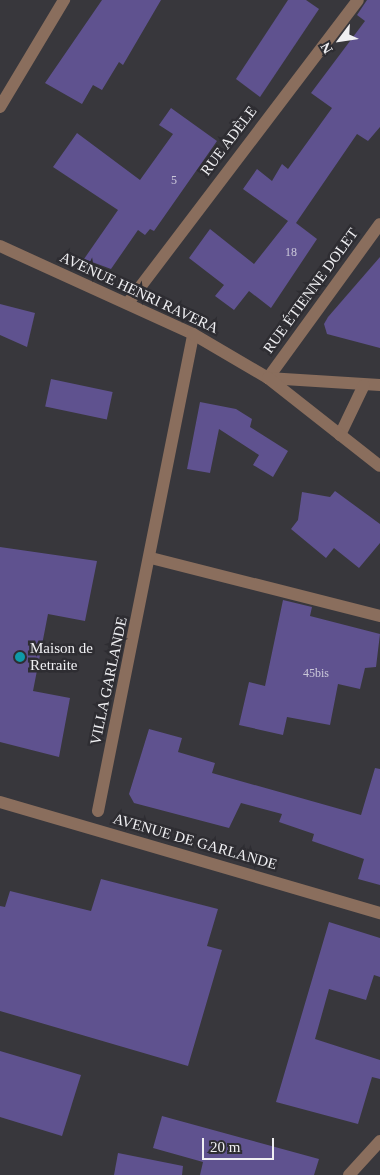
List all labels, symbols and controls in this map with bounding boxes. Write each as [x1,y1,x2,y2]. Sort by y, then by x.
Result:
north arrow [315,15,365,65]
text: N [318,40,336,56]
street label: RUE ADÈLE [197,102,261,180]
house number: 5 [171,174,177,188]
street label: RUE ÉTIENNE DOLET [260,225,362,357]
house number: 18 [285,246,297,260]
street label: AVENUE HENRI RAVERA [57,248,221,338]
street label: VILLA GARLANDE [87,615,131,747]
place label: Maison de Retraite [30,639,93,674]
marker: Maison de Retraite [14,651,26,663]
house number: 45bis [303,667,329,681]
street label: AVENUE DE GARLANDE [111,810,279,874]
scale bar [205,1128,278,1160]
text: 20 m [210,1139,240,1155]

